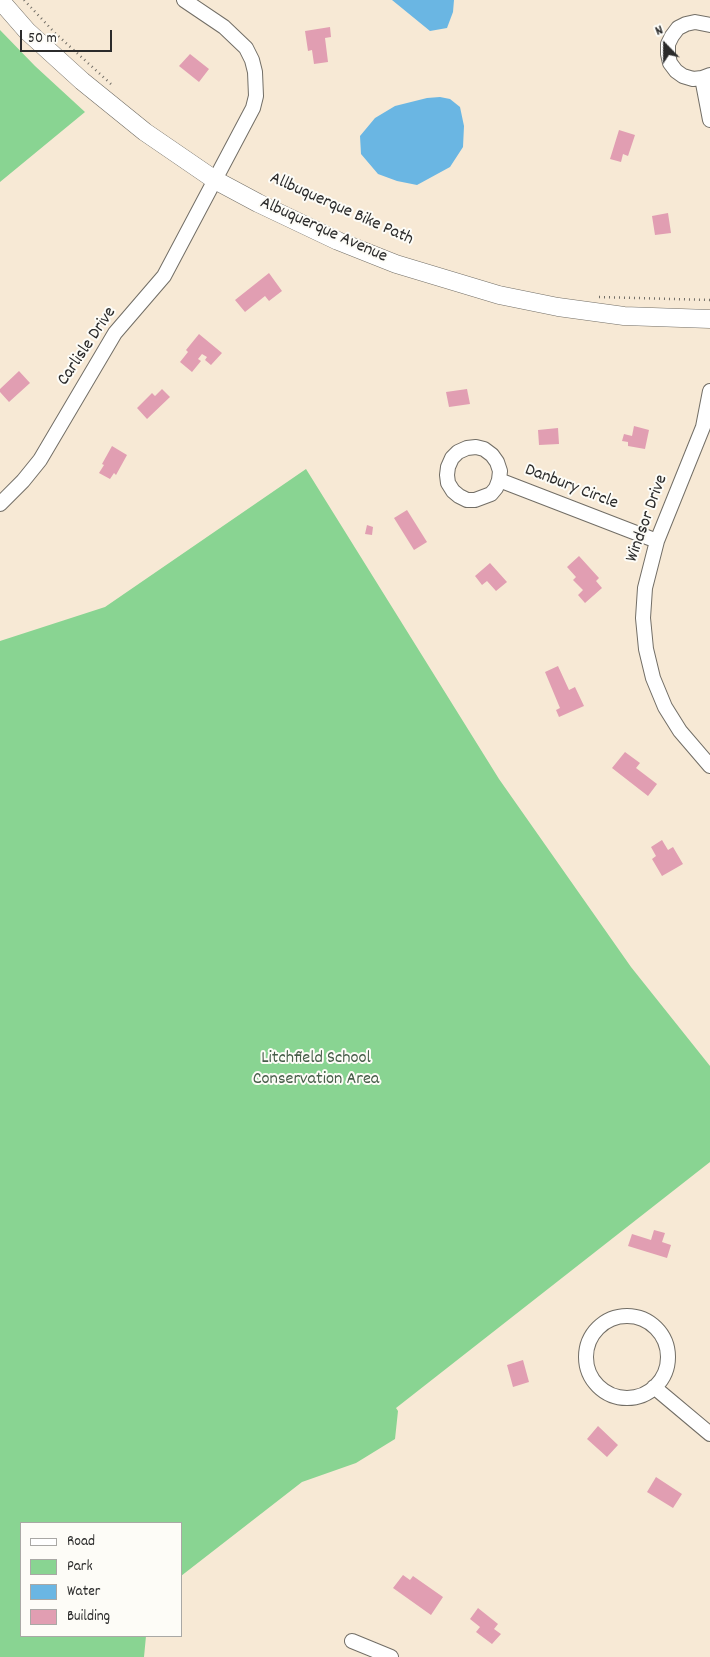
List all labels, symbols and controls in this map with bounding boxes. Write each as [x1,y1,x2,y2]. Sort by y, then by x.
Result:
scale bar [22,20,115,52]
north arrow [640,20,690,70]
text: N [652,21,666,42]
text: 50 m [28,28,57,50]
street label: Allbuquerque Bike Path [266,169,416,251]
street label: Albuquerque Avenue [256,193,390,269]
street label: Carlisle Drive [54,304,122,390]
street label: Danbury Circle [521,460,621,516]
street label: Windsor Drive [622,472,674,566]
park label: Litchfield School Conservation Area [253,1049,379,1092]
legend [20,1522,182,1637]
text: Road [67,1531,95,1553]
text: Park [67,1556,93,1578]
text: Water [67,1581,100,1603]
text: Building [67,1606,110,1628]

